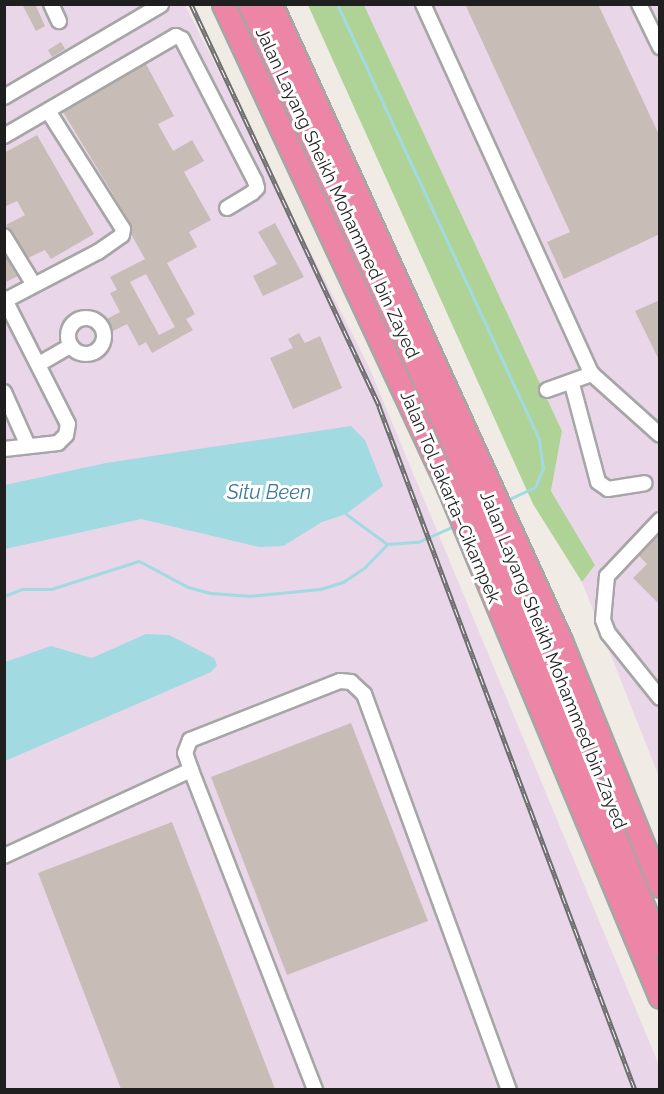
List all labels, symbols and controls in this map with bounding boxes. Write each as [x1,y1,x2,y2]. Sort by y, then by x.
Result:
street label: Jalan Layang Sheikh Mohammed bin Zayed [251,24,423,362]
street label: Jalan Tol Jakarta–Cikampek [395,387,505,607]
water label: Situ Been [227,480,311,504]
street label: Jalan Layang Sheikh Mohammed bin Zayed [475,488,631,832]

